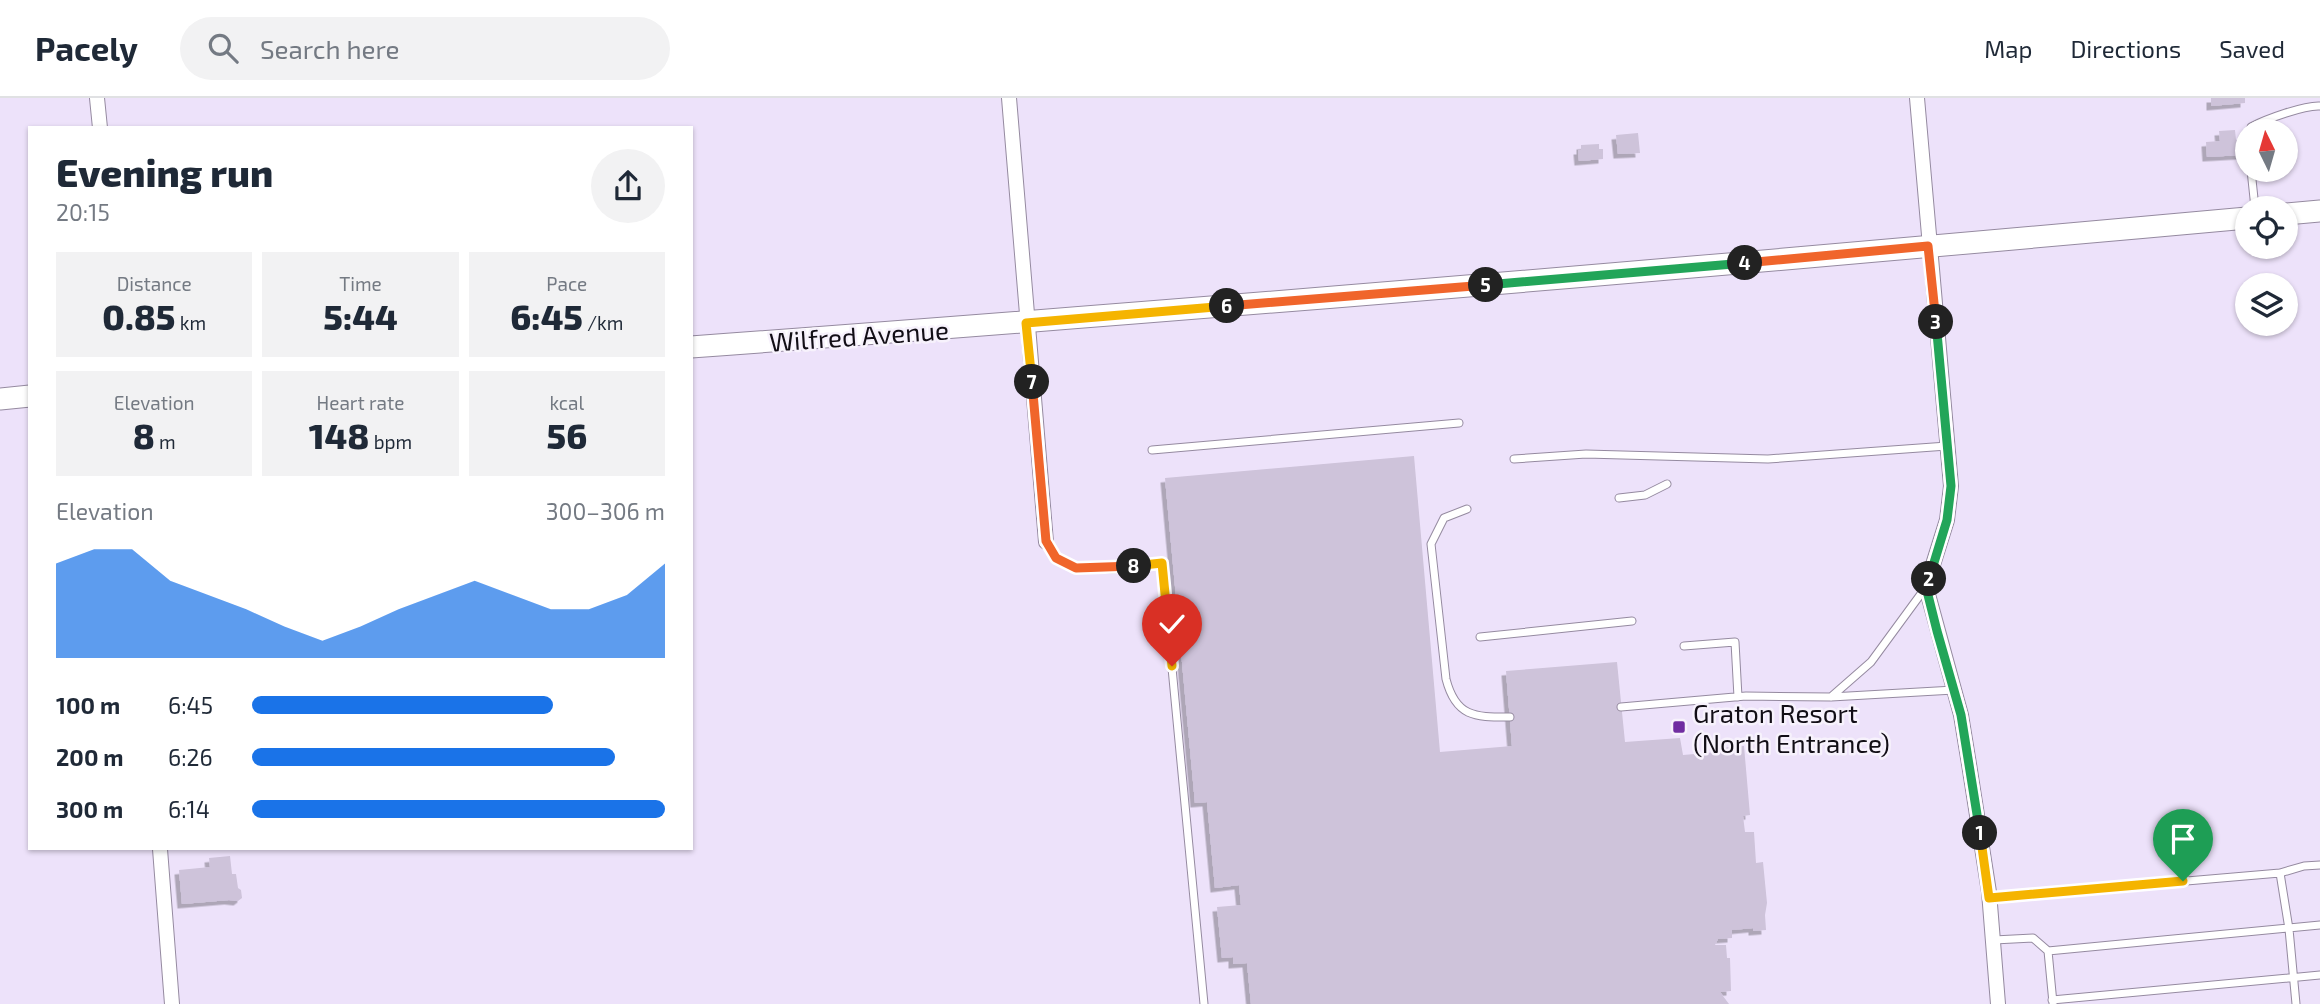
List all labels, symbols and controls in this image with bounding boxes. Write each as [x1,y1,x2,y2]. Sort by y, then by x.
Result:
search box [180,17,670,80]
text: Pacely [35,28,138,68]
icon: search [204,29,242,67]
text: Search here [260,33,400,64]
text: Map [1984,34,2032,63]
text: Directions [2070,34,2181,63]
text: Saved [2219,34,2285,63]
north arrow [2235,119,2298,182]
map controls [2235,119,2298,336]
text: Evening run [56,149,273,195]
button: share [591,149,665,223]
button: locate [2235,196,2298,259]
text: 20:15 [56,198,110,226]
pin: 4 [1728,246,1762,280]
text: 4 [1738,251,1751,274]
pin: 5 [1468,268,1504,302]
text: Distance [117,272,192,295]
text: Time [339,272,382,295]
text: Pace [546,272,587,295]
text: 5 [1480,273,1491,296]
button: layers [2235,273,2298,336]
pin: 6 [1210,288,1244,324]
text: 6 [1221,294,1232,317]
text: 0.85 [102,295,175,337]
text: 5:44 [323,295,398,337]
text: 6:45 [510,295,583,337]
pin: 3 [1918,304,1954,340]
text: 3 [1930,310,1941,333]
text: km [175,311,206,334]
text: /km [583,311,623,334]
street label: Wilfred Avenue [768,313,950,357]
pin: 7 [1014,364,1050,400]
text: 7 [1026,370,1037,393]
text: Elevation [114,391,194,414]
text: Heart rate [317,391,404,414]
text: kcal [549,391,584,414]
text: 8 [133,414,155,456]
text: 148 [309,414,369,456]
text: 56 [547,414,587,456]
text: m [155,430,176,453]
text: bpm [369,430,412,453]
text: Elevation [56,497,154,525]
text: 300–306 m [546,497,665,525]
pin: 8 [1116,548,1152,584]
text: 8 [1128,554,1139,577]
pin: 2 [1912,561,1946,596]
text: 2 [1923,567,1934,590]
pin [1142,594,1202,666]
icon: check [1153,605,1191,643]
text: 100 m [56,691,120,719]
text: 6:45 [168,691,213,719]
place label: Graton Resort (North Entrance) [1693,697,1890,758]
marker: Graton Resort (North Entrance) [1671,719,1687,735]
text: 200 m [56,743,124,771]
text: 6:26 [168,743,213,771]
text: 300 m [56,795,123,823]
text: 6:14 [168,795,210,823]
pin [2153,809,2213,881]
pin: 1 [1962,816,1997,850]
icon: arrive [2164,820,2202,858]
text: 1 [1975,821,1984,844]

